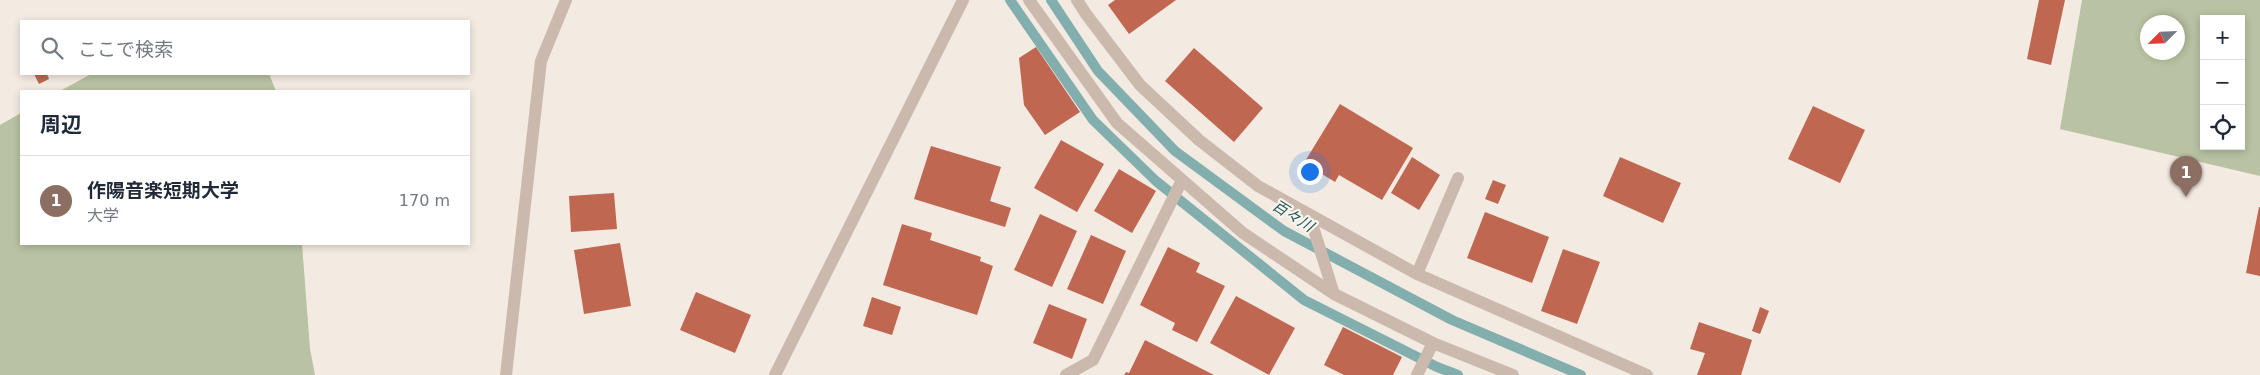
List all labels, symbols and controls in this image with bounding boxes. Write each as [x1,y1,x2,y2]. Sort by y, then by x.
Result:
north arrow [2140,15,2185,60]
map controls [2200,15,2245,150]
button: + [2200,15,2245,60]
search box [20,20,470,75]
icon: search [38,34,66,62]
text: ここで検索 [78,38,173,60]
button: − [2200,60,2245,105]
button: locate [2200,105,2245,150]
text: 周辺 [40,113,82,137]
pin: 1 [2170,156,2202,197]
your location [1297,159,1323,185]
text: 作陽音楽短期大学 [87,179,239,201]
text: 1 [50,191,62,210]
text: 170 m [399,191,450,210]
water label: 百々川 [1269,196,1319,237]
text: 大学 [87,206,119,225]

